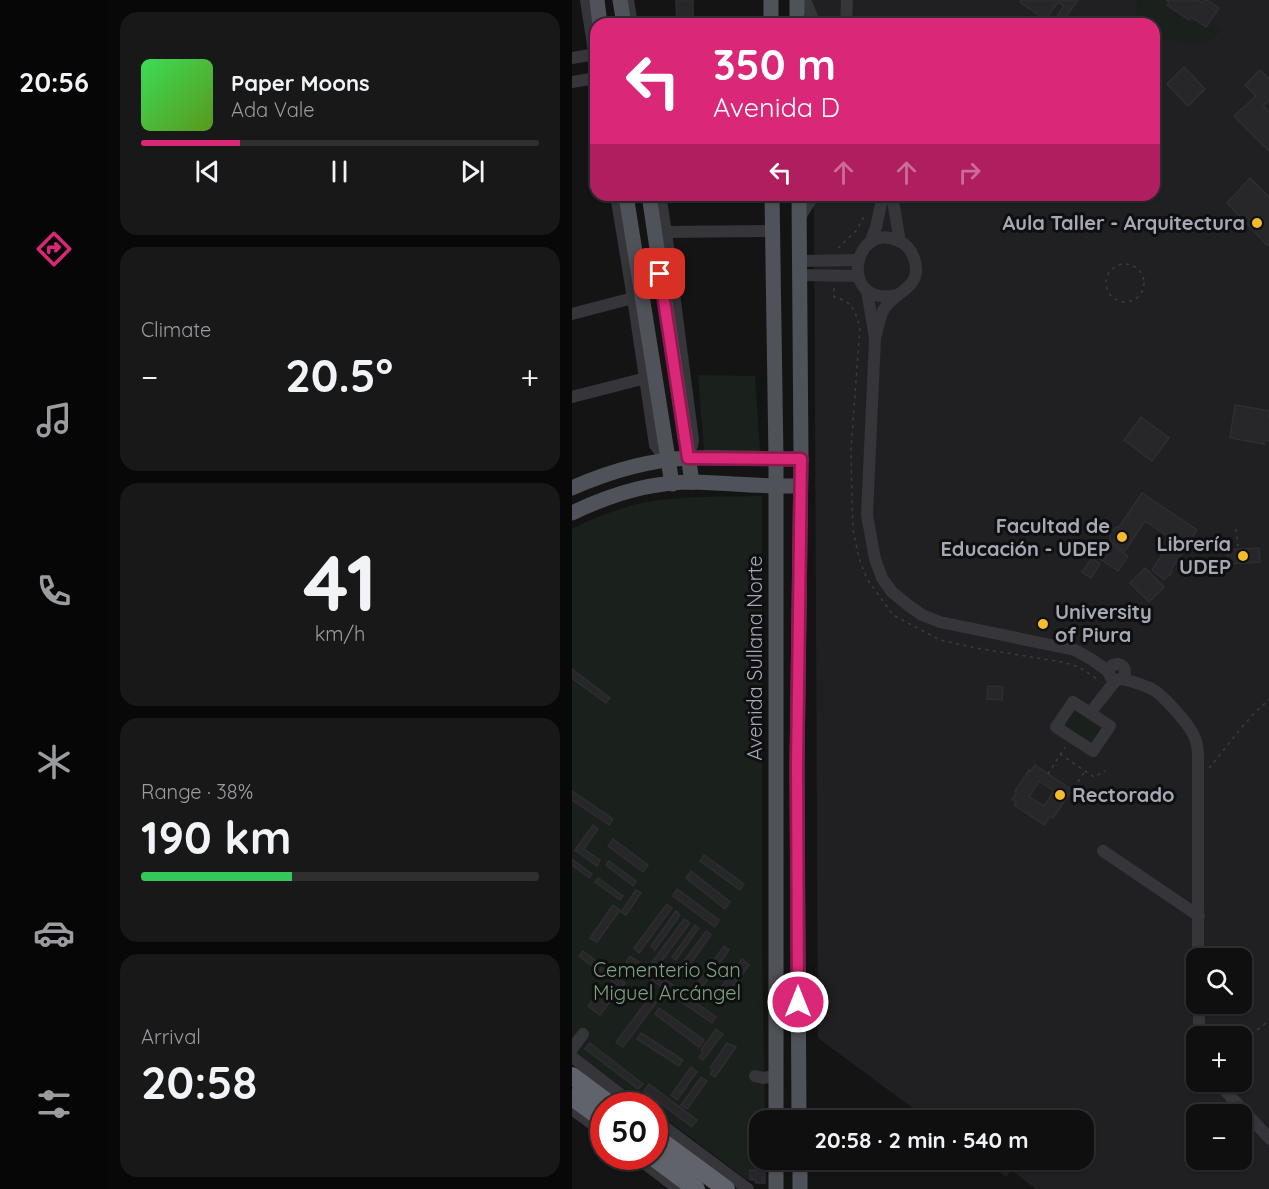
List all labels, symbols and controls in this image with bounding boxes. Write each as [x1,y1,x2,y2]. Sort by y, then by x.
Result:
text: 350 m [713,38,836,91]
icon: left [614,42,692,120]
text: 20:56 [19,65,89,99]
text: Paper Moons [231,69,370,97]
text: Avenida D [713,90,840,124]
text: Ada Vale [231,97,315,122]
icon: previous [191,155,224,188]
icon: pause [323,155,356,188]
icon: next [456,155,489,188]
icon: left [764,156,797,189]
icon: ahead [827,156,860,189]
icon: ahead [890,156,923,189]
icon: right [953,156,986,189]
place label: Aula Taller - Arquitectura [1003,210,1245,235]
marker: Aula Taller - Arquitectura [1250,216,1264,230]
icon: directions [33,228,75,270]
pin [634,248,685,299]
icon: arrive [643,257,676,290]
text: Climate [141,317,211,342]
text: 20.5° [285,347,393,403]
text: − [141,356,158,397]
text: + [520,356,539,397]
icon: music [33,399,75,441]
place label: Facultad de Educación - UDEP [941,513,1110,561]
marker: Facultad de Educación - UDEP [1115,530,1129,544]
place label: Librería UDEP [1156,531,1231,579]
text: 41 [303,533,377,631]
marker: Librería UDEP [1236,549,1250,563]
street label: Avenida Sullana Norte [742,555,767,761]
icon: phone [33,570,75,612]
place label: University of Piura [1055,599,1152,647]
marker: University of Piura [1036,617,1050,631]
text: km/h [315,621,365,646]
icon: climate [33,741,75,783]
text: Range · 38% [141,779,253,804]
place label: Rectorado [1072,782,1174,807]
marker: Rectorado [1053,788,1067,802]
text: 190 km [141,809,291,865]
icon: car [33,912,75,954]
map controls [1186,948,1252,1170]
button: search [1186,948,1252,1014]
park label: Cementerio San Miguel Arcángel [593,957,741,1005]
position arrow [766,970,830,1034]
text: Arrival [141,1024,201,1049]
button: + [1186,1026,1252,1092]
text: 20:58 [141,1054,257,1110]
icon: filters [33,1083,75,1125]
speed limit sign: 50 [590,1092,668,1170]
button: − [1186,1104,1252,1170]
text: 20:58 · 2 min · 540 m [815,1126,1029,1154]

